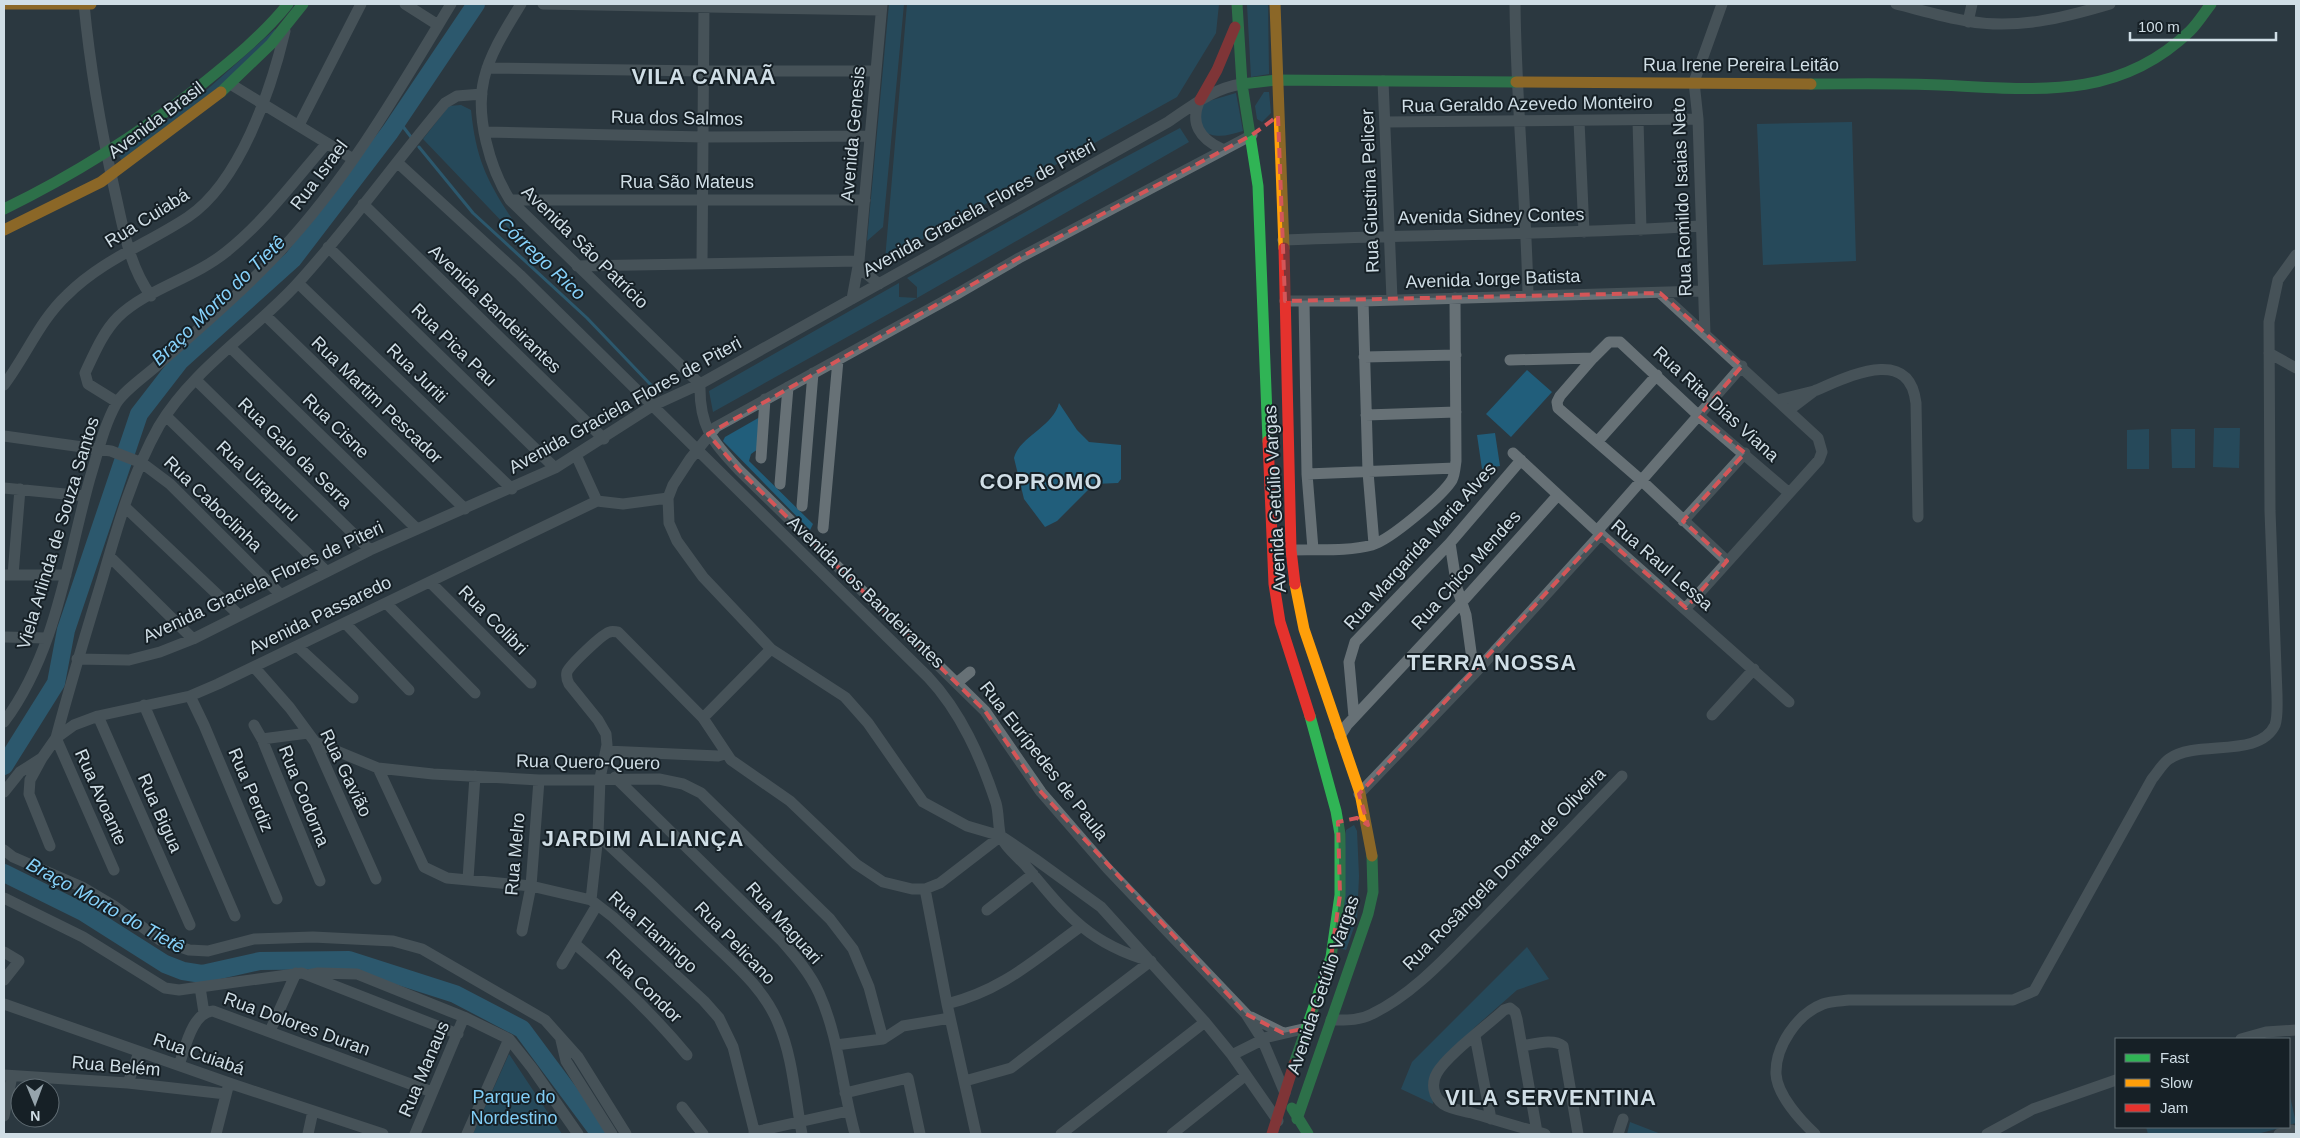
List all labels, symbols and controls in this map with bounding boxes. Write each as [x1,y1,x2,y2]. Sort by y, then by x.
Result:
scale bar [2130,10,2276,42]
text: 100 m [2138,18,2180,35]
street label: Rua Irene Pereira Leitão [1643,55,1839,75]
district label: VILA CANAÃ [632,64,776,89]
street label: Avenida Genesis [837,66,869,202]
street label: Avenida Brasil [104,77,208,163]
street label: Rua Geraldo Azevedo Monteiro [1401,92,1653,116]
street label: Rua Romildo Isaias Neto [1669,97,1695,297]
street label: Rua dos Salmos [611,107,743,129]
street label: Rua Giustina Pelicer [1357,109,1383,273]
street label: Rua Israel [286,136,352,214]
street label: Avenida Graciela Flores de Piteri [859,136,1099,280]
street label: Rua São Mateus [620,172,754,192]
street label: Avenida São Patrício [518,182,652,312]
street label: Rua Cuiabá [101,184,193,252]
street label: Avenida Sidney Contes [1397,204,1585,228]
water label: Córrego Rico [494,213,590,304]
water label: Braço Morto do Tietê [147,231,289,369]
street label: Avenida Bandeirantes [425,241,565,377]
street label: Avenida Jorge Batista [1405,266,1582,292]
street label: Rua Pica Pau [407,300,501,390]
street label: Rua Martim Pescador [307,332,447,468]
street label: Avenida Graciela Flores de Piteri [505,333,745,477]
street label: Rua Juriti [383,339,451,407]
street label: Rua Rita Dias Viana [1649,342,1784,466]
street label: Rua Cisne [299,390,373,462]
street label: Rua Galo da Serra [234,394,357,513]
street label: Avenida Getúlio Vargas [1260,405,1290,593]
street label: Viela Arlinda de Souza Santos [13,414,103,652]
street label: Rua Uirapuru [213,437,303,525]
street label: Rua Caboclinha [160,452,267,556]
street label: Rua Margarida Maria Alves [1340,459,1500,633]
district label: COPROMO [979,469,1103,494]
street label: Rua Chico Mendes [1407,506,1525,634]
street label: Avenida dos Bandeirantes [784,512,948,672]
street label: Rua Raul Lessa [1607,515,1718,615]
street label: Avenida Graciela Flores de Piteri [140,517,386,647]
street label: Avenida Passaredo [246,572,394,658]
street label: Rua Colibri [454,581,532,659]
district label: TERRA NOSSA [1407,650,1577,675]
street label: Rua Eurípedes de Paula [976,678,1113,845]
street label: Rua Gavião [316,726,376,820]
street label: Rua Codorna [275,743,334,850]
street label: Rua Perdiz [224,745,278,835]
street label: Rua Avoante [71,746,131,848]
street label: Rua Quero-Quero [516,751,660,773]
street label: Rua Rosângela Donata de Oliveira [1399,763,1610,974]
street label: Rua Bigua [134,771,187,856]
street label: Rua Melro [501,812,529,896]
district label: JARDIM ALIANÇA [542,826,744,851]
water label: Braço Morto do Tietê [23,853,188,958]
street label: Rua Maguari [742,878,826,968]
street label: Rua Flamingo [605,887,701,977]
street label: Avenida Getúlio Vargas [1283,893,1363,1077]
street label: Rua Pelicano [691,898,779,988]
street label: Rua Condor [602,945,686,1027]
street label: Rua Dolores Duran [221,988,373,1060]
street label: Rua Manaus [395,1018,453,1120]
street label: Rua Cuiabá [151,1029,248,1079]
legend [2115,1038,2290,1128]
text: Fast [2160,1049,2190,1066]
street label: Rua Belém [71,1052,161,1080]
text: Slow [2160,1074,2193,1091]
north arrow [10,1078,60,1128]
district label: VILA SERVENTINA [1445,1085,1657,1110]
park label: Parque do Nordestino [470,1087,558,1128]
text: Jam [2160,1099,2188,1116]
text: N [30,1108,40,1124]

